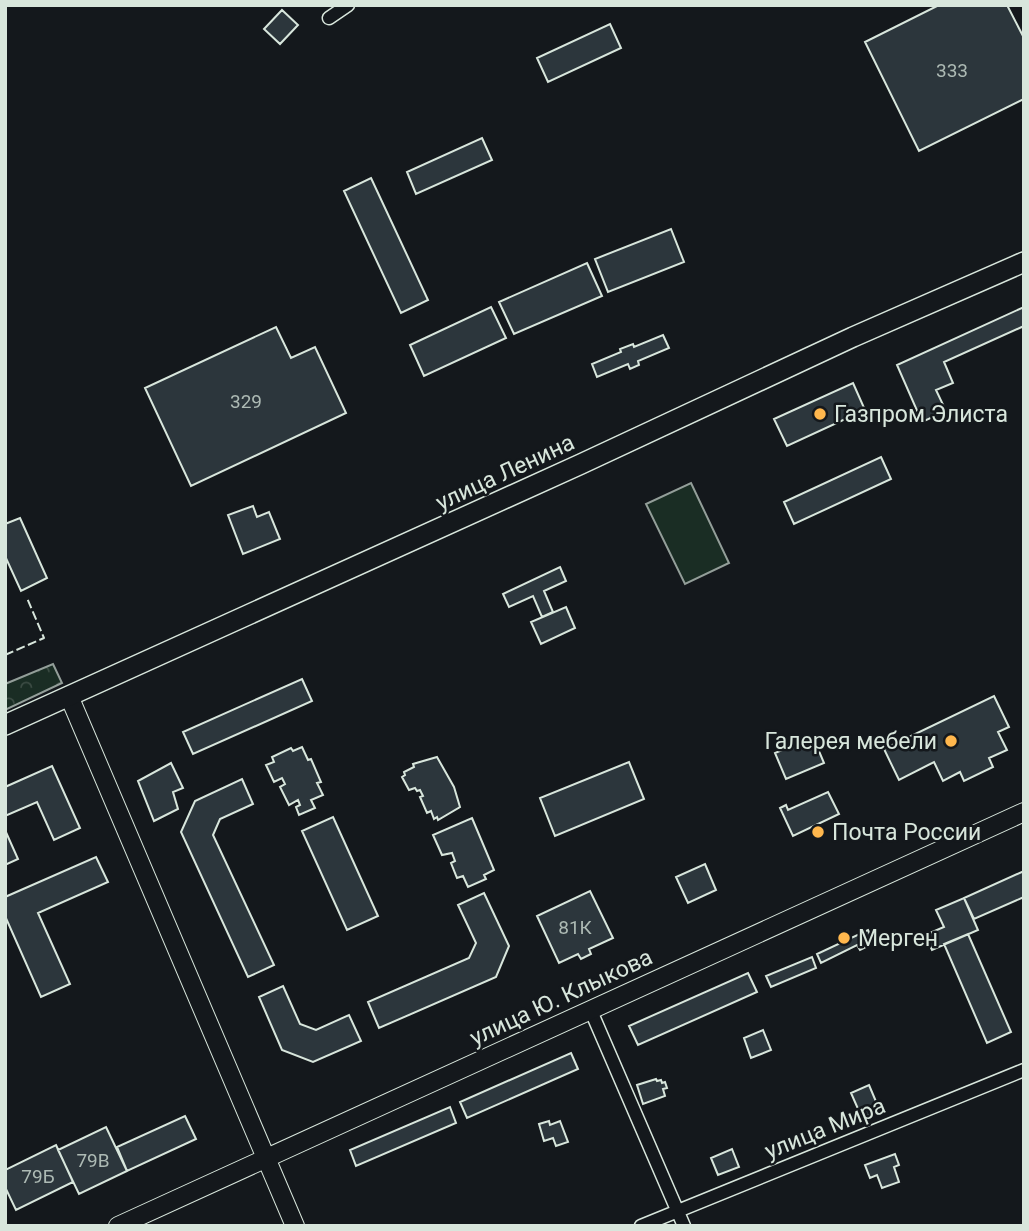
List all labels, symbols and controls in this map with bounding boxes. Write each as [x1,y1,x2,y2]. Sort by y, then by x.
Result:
house number: 333 [936,59,968,82]
house number: 329 [230,390,262,413]
place label: Газпром Элиста [834,401,1008,428]
marker: Газпром Элиста [812,406,828,422]
street label: улица Ленина [432,429,579,516]
place label: Галерея мебели [764,728,937,755]
marker: Галерея мебели [943,733,959,749]
place label: Почта России [832,819,981,846]
marker: Почта России [810,824,826,840]
house number: 81К [558,916,593,939]
place label: Мерген [858,925,938,952]
marker: Мерген [836,930,852,946]
street label: улица Ю. Клыкова [466,943,657,1052]
street label: улица Мира [761,1092,889,1165]
house number: 79В [76,1149,110,1172]
house number: 79Б [21,1165,55,1188]

